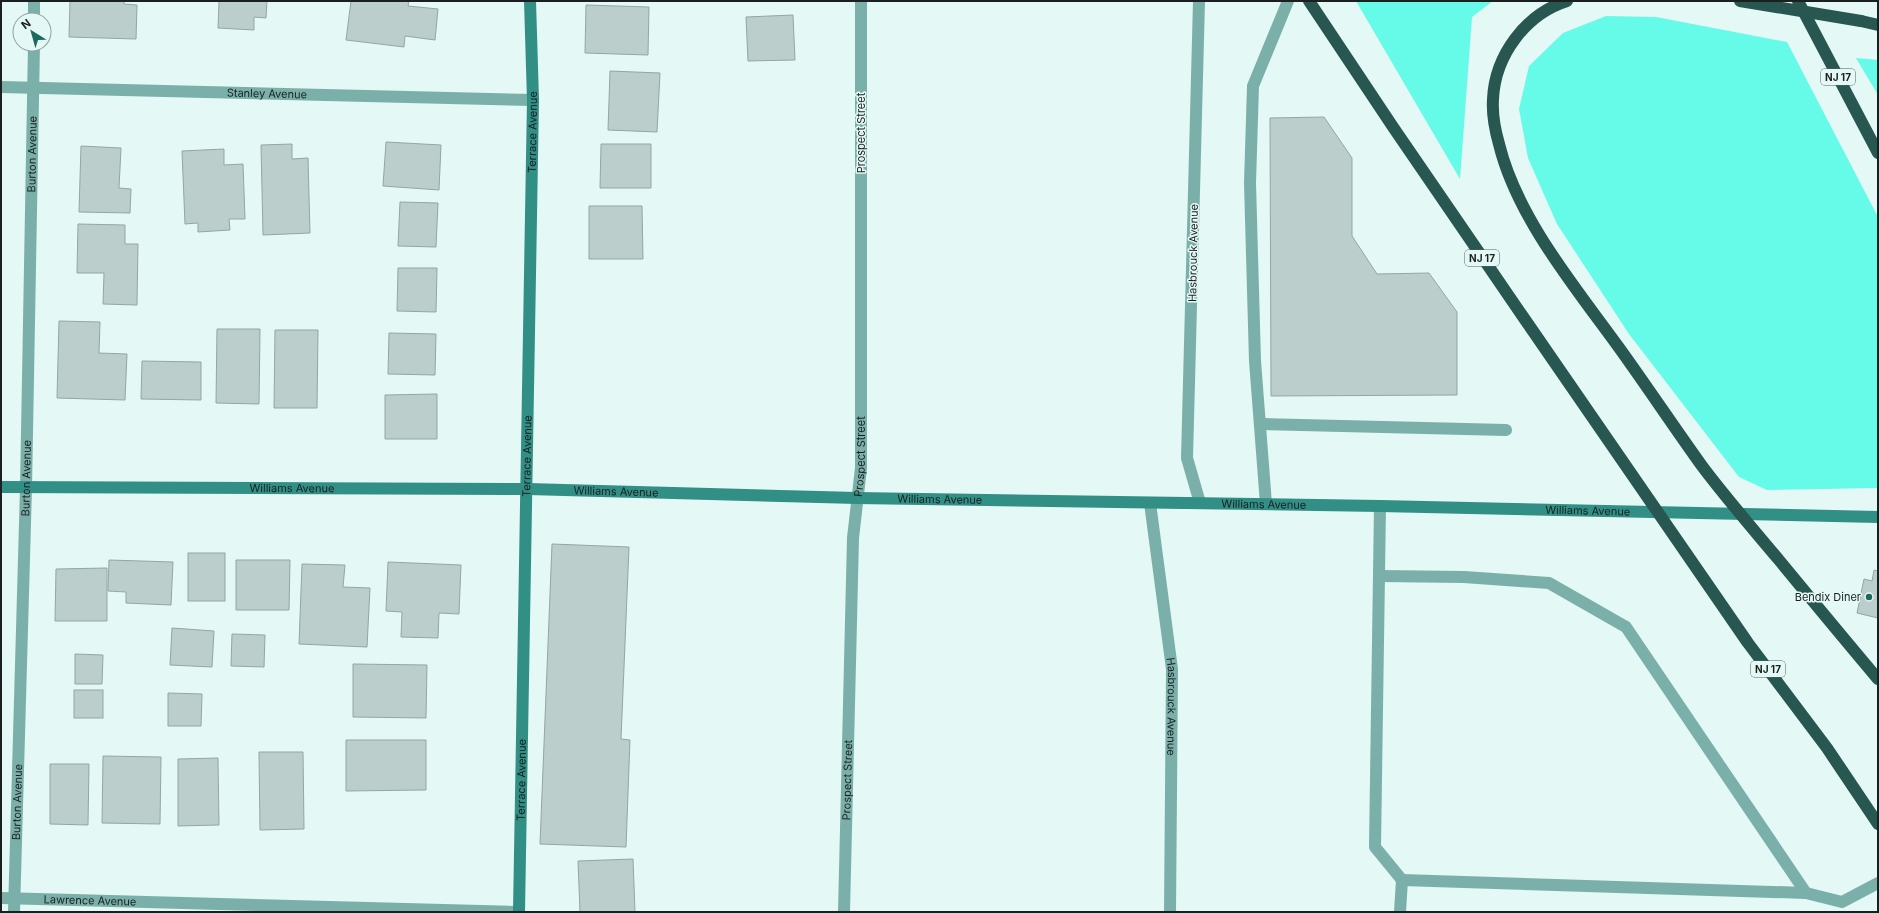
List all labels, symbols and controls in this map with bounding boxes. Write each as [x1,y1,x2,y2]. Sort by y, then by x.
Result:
north arrow [12,12,52,52]
text: N [18,16,34,32]
road number: NJ 17 [1821,69,1855,85]
street label: Stanley Avenue [227,86,307,101]
street label: Terrace Avenue [525,91,540,173]
street label: Prospect Street [854,92,868,173]
street label: Burton Avenue [24,116,40,193]
street label: Hasbrouck Avenue [1185,204,1201,302]
road number: NJ 17 [1465,250,1499,266]
street label: Terrace Avenue [519,415,535,497]
street label: Prospect Street [851,416,868,498]
street label: Burton Avenue [18,440,34,517]
street label: Williams Avenue [250,481,334,495]
street label: Williams Avenue [573,483,659,500]
street label: Williams Avenue [897,492,982,507]
street label: Williams Avenue [1221,497,1306,512]
street label: Williams Avenue [1545,503,1630,519]
place label: Bendix Diner [1795,590,1861,604]
marker: Bendix Diner [1864,592,1874,602]
street label: Hasbrouck Avenue [1164,657,1179,756]
road number: NJ 17 [1751,661,1785,677]
street label: Terrace Avenue [514,739,529,821]
street label: Prospect Street [839,739,855,821]
street label: Burton Avenue [9,764,25,840]
street label: Lawrence Avenue [43,892,137,909]

